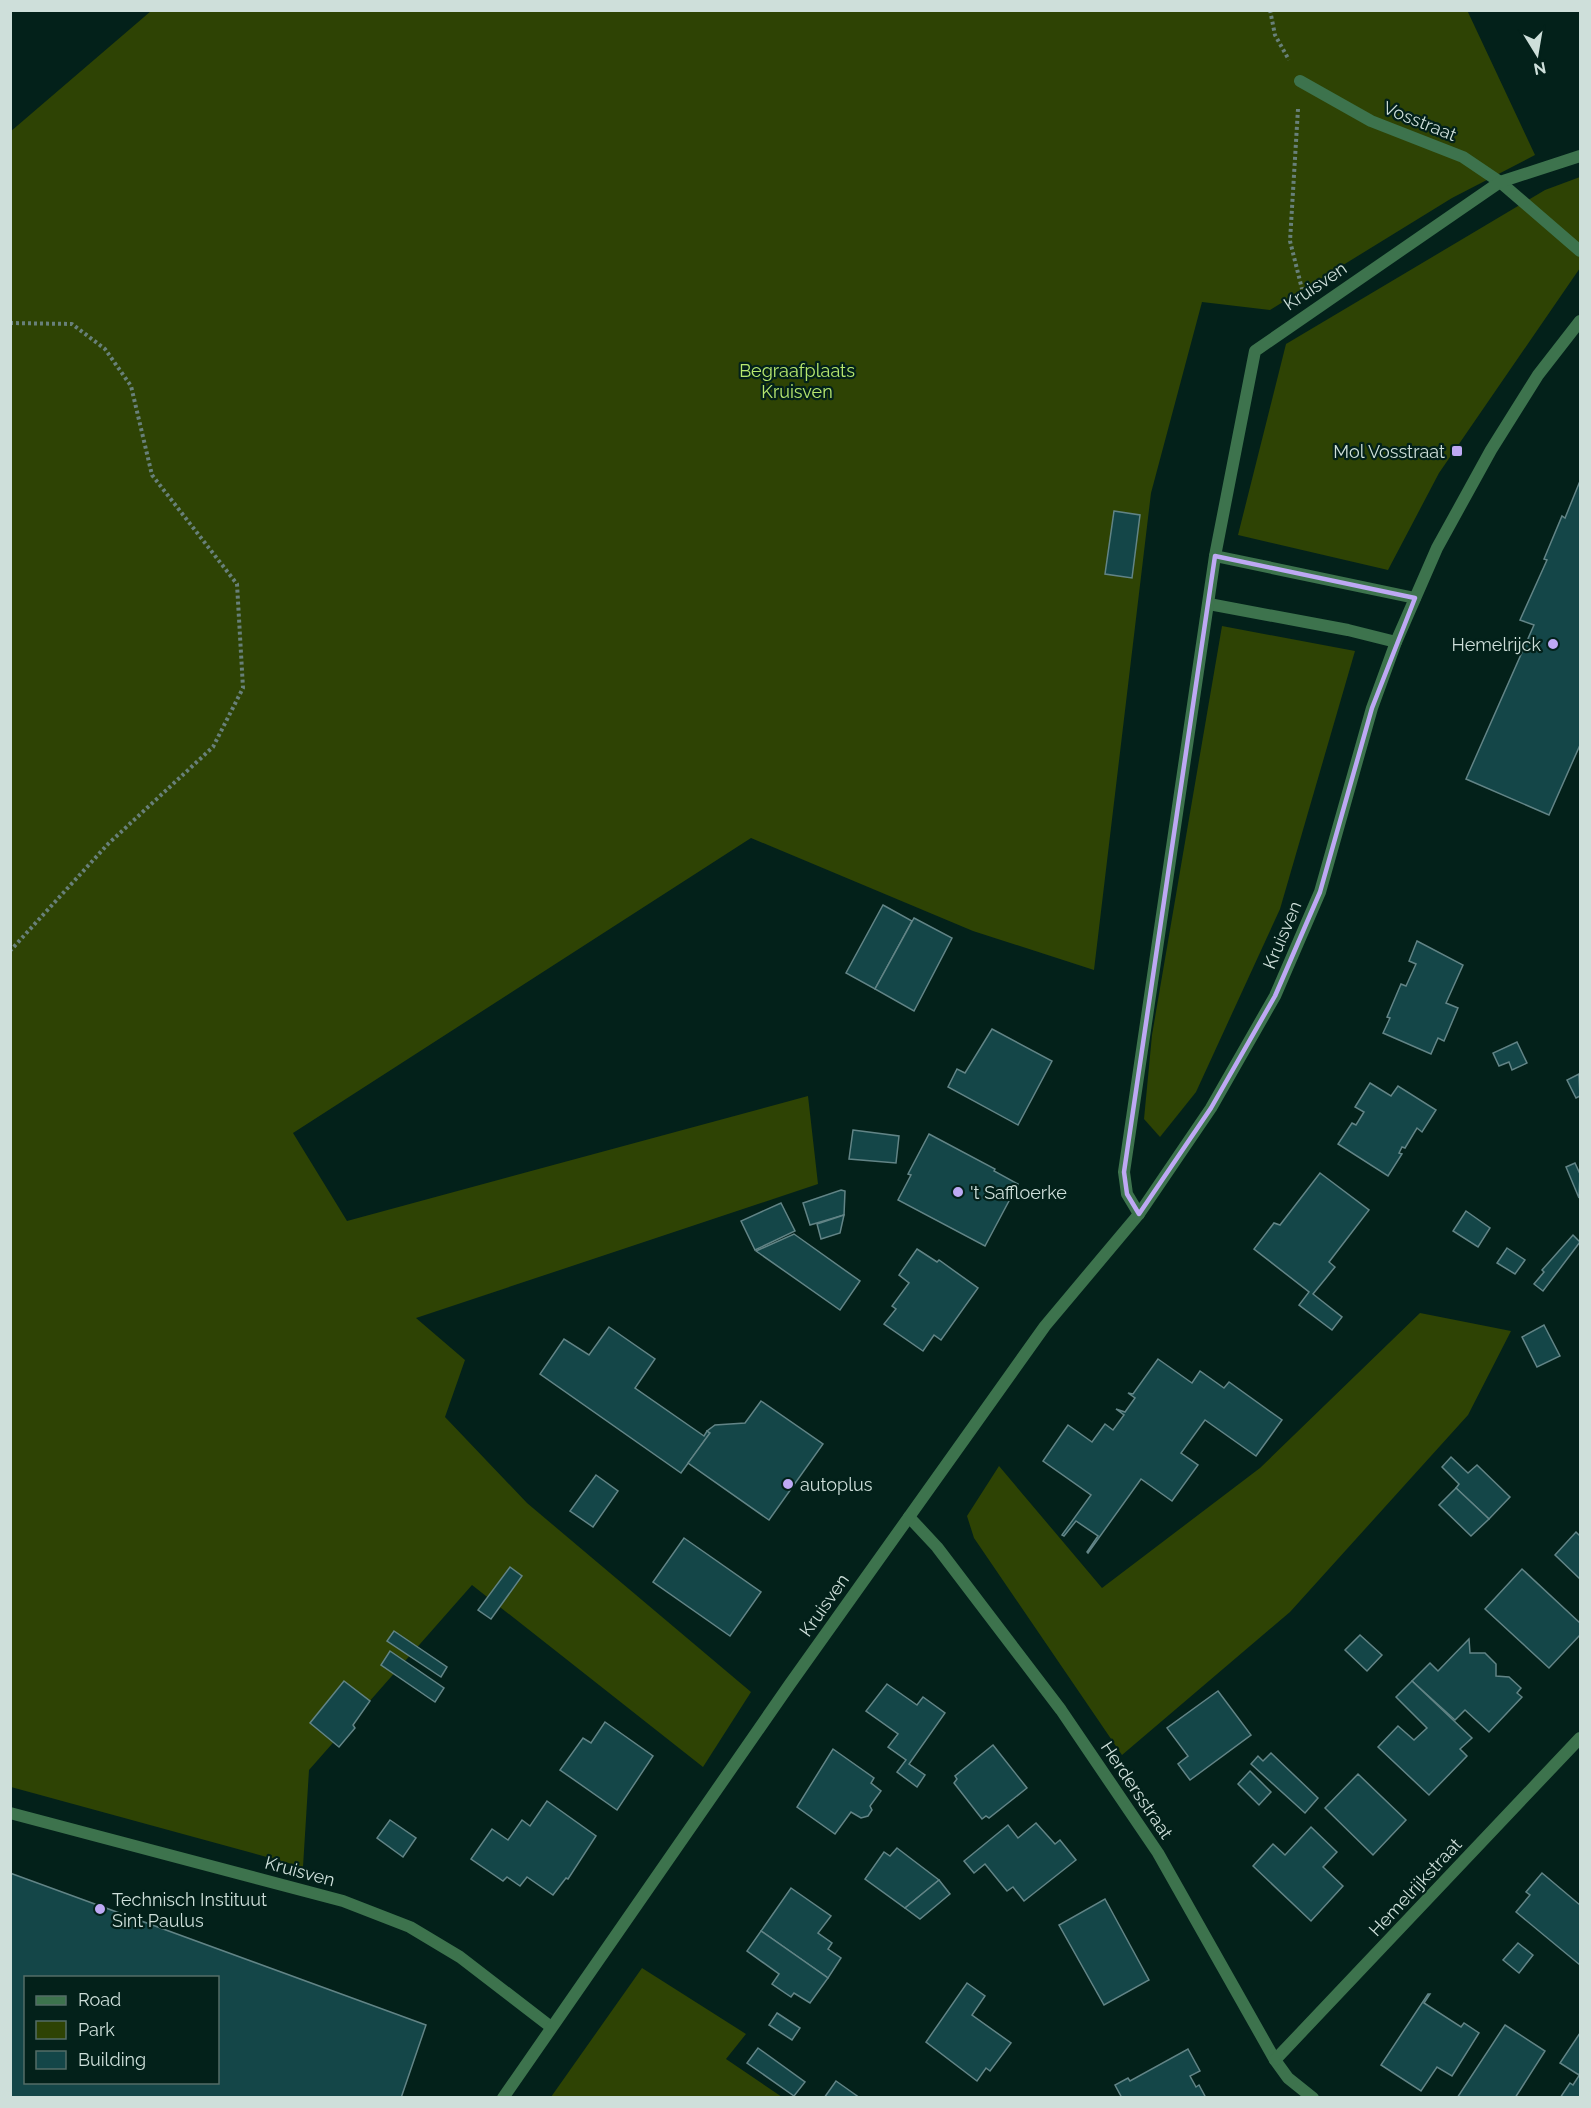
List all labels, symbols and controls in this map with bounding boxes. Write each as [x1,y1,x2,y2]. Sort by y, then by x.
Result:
north arrow [1507,24,1567,84]
text: N [1532,58,1548,79]
street label: Vosstraat [1380,97,1460,145]
street label: Kruisven [1280,257,1350,315]
park label: Begraafplaats Kruisven [739,360,855,402]
place label: Mol Vosstraat [1333,441,1445,462]
marker: Mol Vosstraat [1450,444,1464,458]
place label: Hemelrijck [1452,634,1541,655]
marker: Hemelrijck [1546,637,1560,651]
street label: Kruisven [1258,898,1306,972]
place label: 't Saffloerke [970,1182,1067,1203]
marker: 't Saffloerke [951,1185,965,1199]
place label: autoplus [800,1474,873,1495]
marker: autoplus [781,1477,795,1491]
street label: Kruisven [795,1570,853,1640]
street label: Herdersstraat [1097,1737,1177,1843]
street label: Hemelrijkstraat [1364,1834,1466,1940]
street label: Kruisven [263,1852,337,1890]
place label: Technisch Instituut Sint Paulus [112,1889,267,1931]
marker: Technisch Instituut Sint Paulus [93,1902,107,1916]
legend [24,1976,219,2084]
text: Road [78,1989,121,2010]
text: Park [78,2019,115,2040]
text: Building [78,2049,146,2070]

